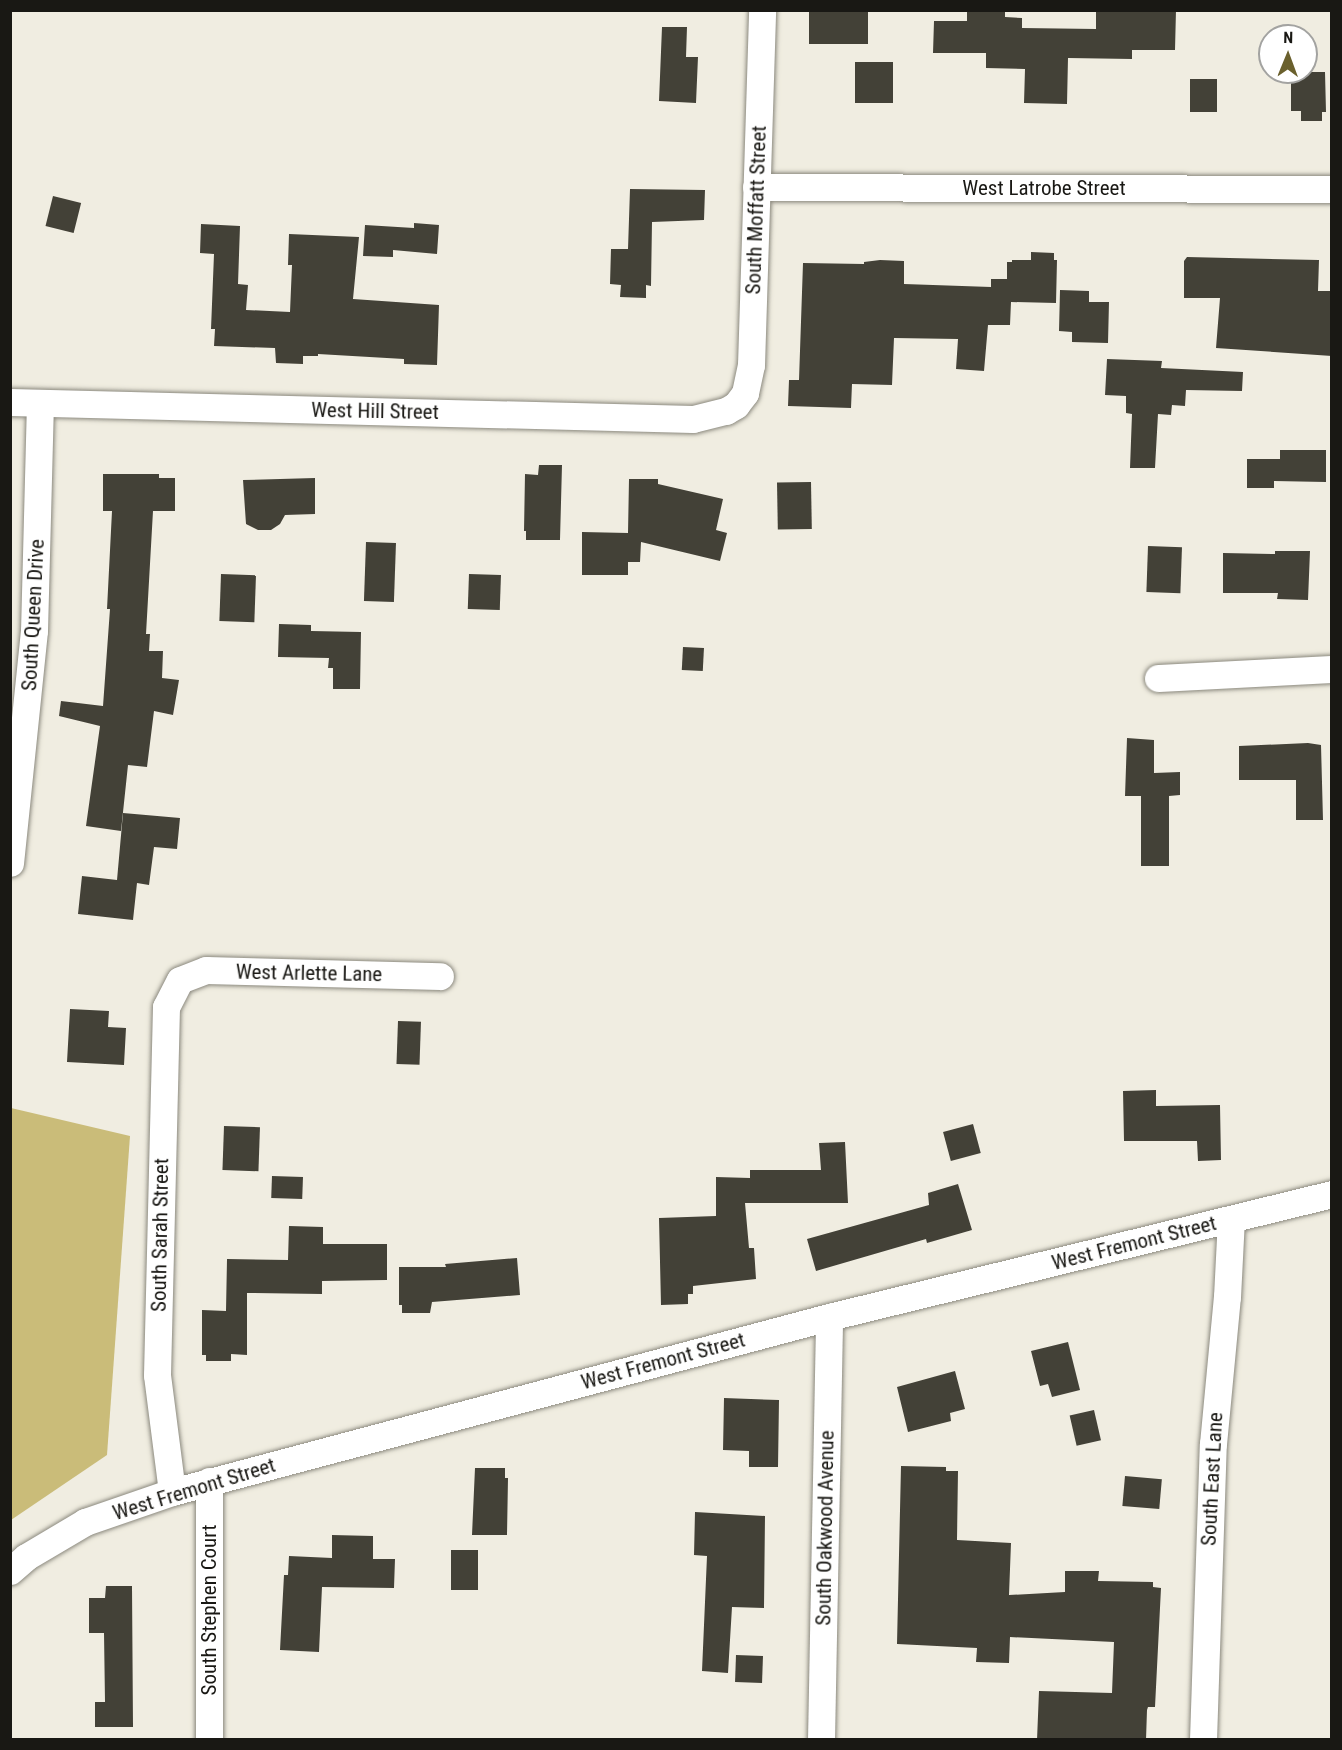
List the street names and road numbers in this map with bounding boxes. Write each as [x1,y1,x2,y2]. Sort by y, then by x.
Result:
street label: South Moffatt Street [740,125,772,295]
street label: West Latrobe Street [962,175,1126,201]
street label: West Hill Street [311,397,439,425]
street label: South Queen Drive [16,538,50,692]
street label: West Arlette Lane [236,959,382,987]
street label: South Sarah Street [146,1158,174,1312]
street label: West Fremont Street [1049,1210,1219,1276]
street label: West Fremont Street [578,1327,748,1395]
street label: South East Lane [1196,1411,1228,1547]
street label: South Oakwood Avenue [811,1430,839,1626]
street label: West Fremont Street [110,1452,278,1526]
street label: South Stephen Court [196,1525,222,1695]

